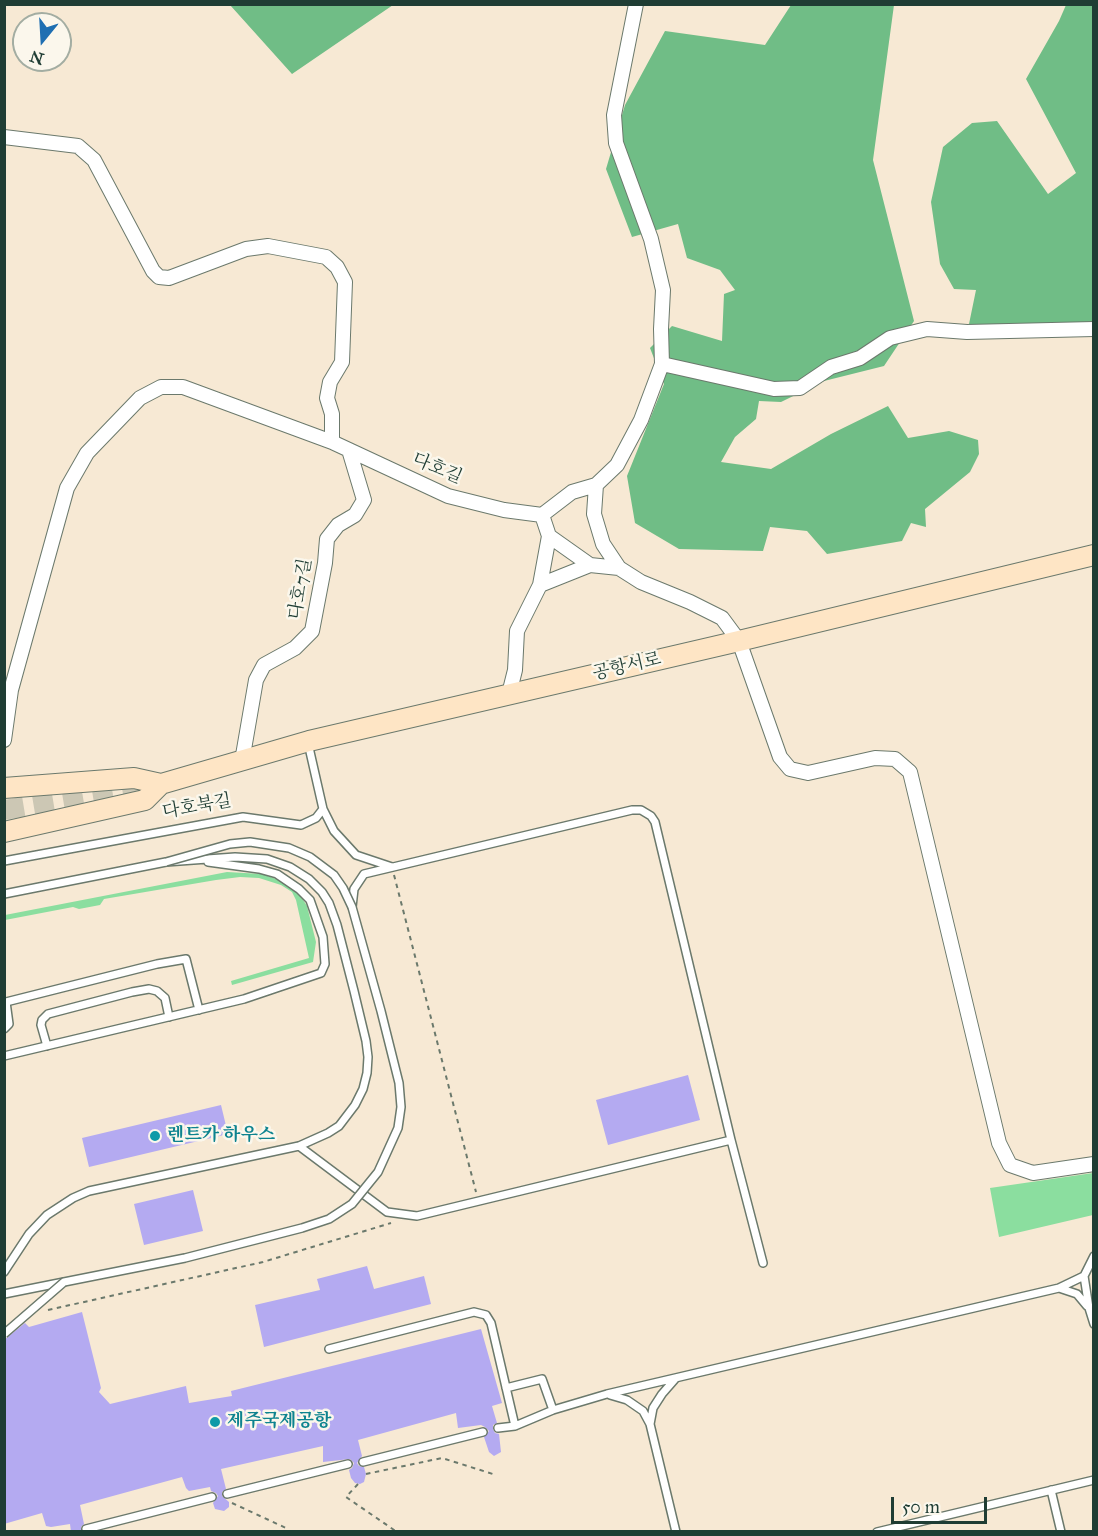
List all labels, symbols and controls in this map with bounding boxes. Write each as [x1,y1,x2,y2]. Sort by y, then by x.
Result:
north arrow [12,12,72,72]
text: N [28,47,46,69]
street label: 다호길 [409,449,465,489]
street label: 다호7길 [285,557,317,621]
street label: 공항서로 [591,649,663,685]
street label: 다호북길 [161,790,233,824]
place label: 렌트카 하우스 [167,1125,275,1147]
marker: 렌트카 하우스 [148,1129,162,1143]
place label: 제주국제공항 [227,1411,331,1433]
marker: 제주국제공항 [208,1415,222,1429]
scale bar [894,1485,990,1523]
text: 50 m [902,1496,940,1518]

